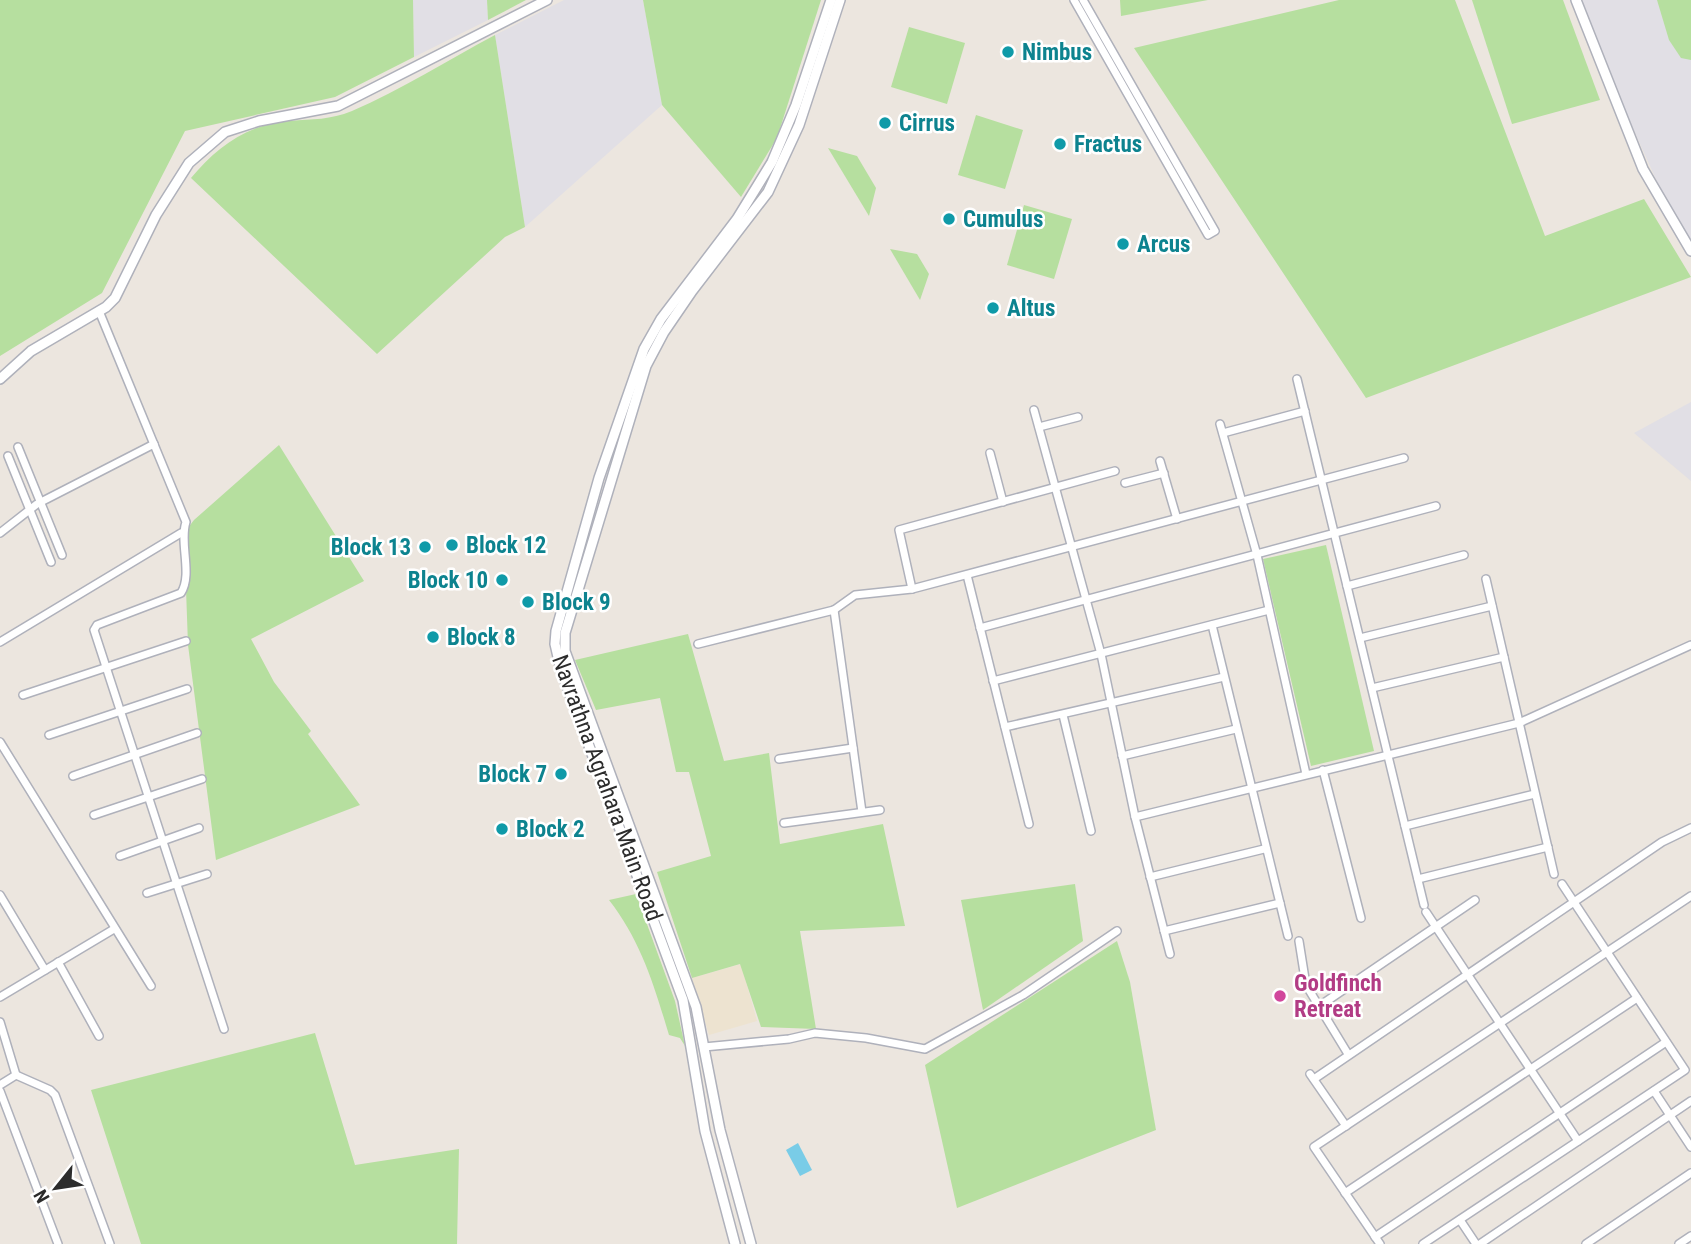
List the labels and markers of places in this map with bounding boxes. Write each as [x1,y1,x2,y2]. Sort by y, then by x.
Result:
place label: Nimbus [1022,39,1092,66]
marker: Nimbus [1000,44,1016,60]
place label: Cirrus [899,110,955,137]
marker: Cirrus [877,115,893,131]
place label: Fractus [1074,131,1142,158]
marker: Fractus [1052,136,1068,152]
place label: Cumulus [963,206,1043,233]
marker: Cumulus [941,211,957,227]
place label: Arcus [1137,231,1190,258]
marker: Arcus [1115,236,1131,252]
place label: Altus [1007,295,1055,322]
marker: Altus [985,300,1001,316]
place label: Block 12 [466,532,546,559]
place label: Block 13 [331,534,411,561]
marker: Block 12 [444,537,460,553]
marker: Block 13 [417,539,433,555]
place label: Block 10 [408,567,488,594]
marker: Block 10 [494,572,510,588]
place label: Block 9 [542,589,611,616]
marker: Block 9 [520,594,536,610]
place label: Block 8 [447,624,516,651]
marker: Block 8 [425,629,441,645]
place label: Block 7 [478,761,547,788]
marker: Block 7 [553,766,569,782]
place label: Block 2 [516,816,585,843]
marker: Block 2 [494,821,510,837]
place label: Goldfinch Retreat [1294,970,1382,1023]
marker: Goldfinch Retreat [1272,988,1288,1004]

